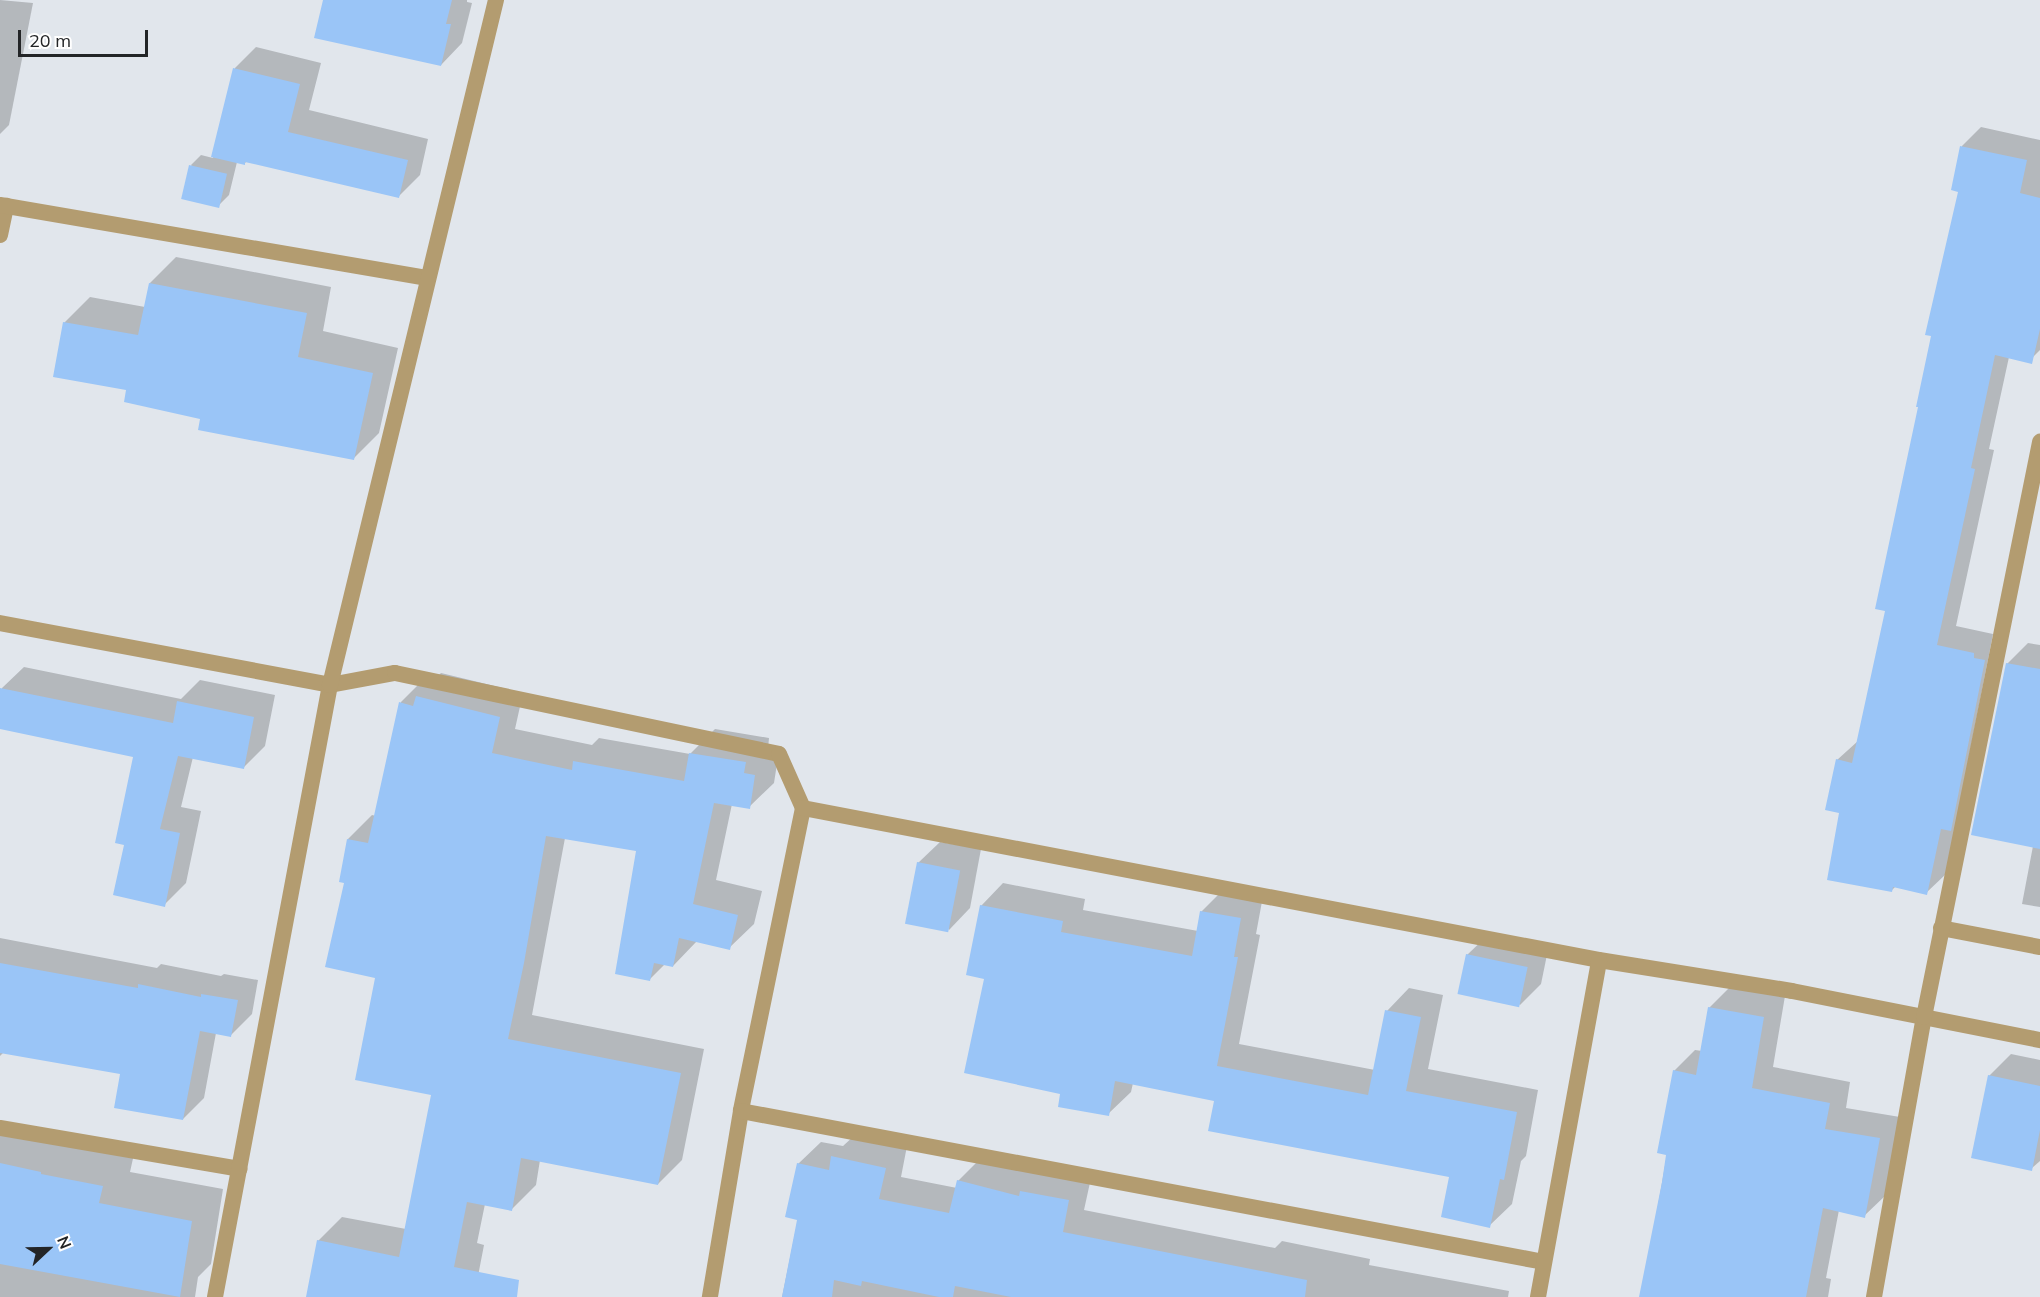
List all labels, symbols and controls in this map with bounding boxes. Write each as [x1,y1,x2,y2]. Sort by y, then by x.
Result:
scale bar [21,18,152,56]
text: 20 m [29,29,71,52]
north arrow [18,1219,78,1279]
text: N [53,1233,76,1252]

